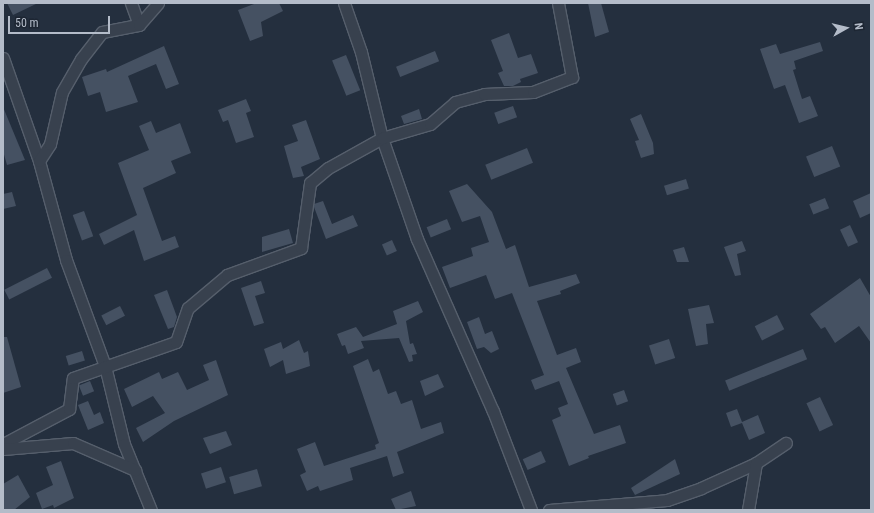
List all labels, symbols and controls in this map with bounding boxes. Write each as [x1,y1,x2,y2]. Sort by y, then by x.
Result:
scale bar [10,8,112,34]
north arrow [826,8,866,48]
text: 50 m [15,16,39,30]
text: N [851,22,865,31]

